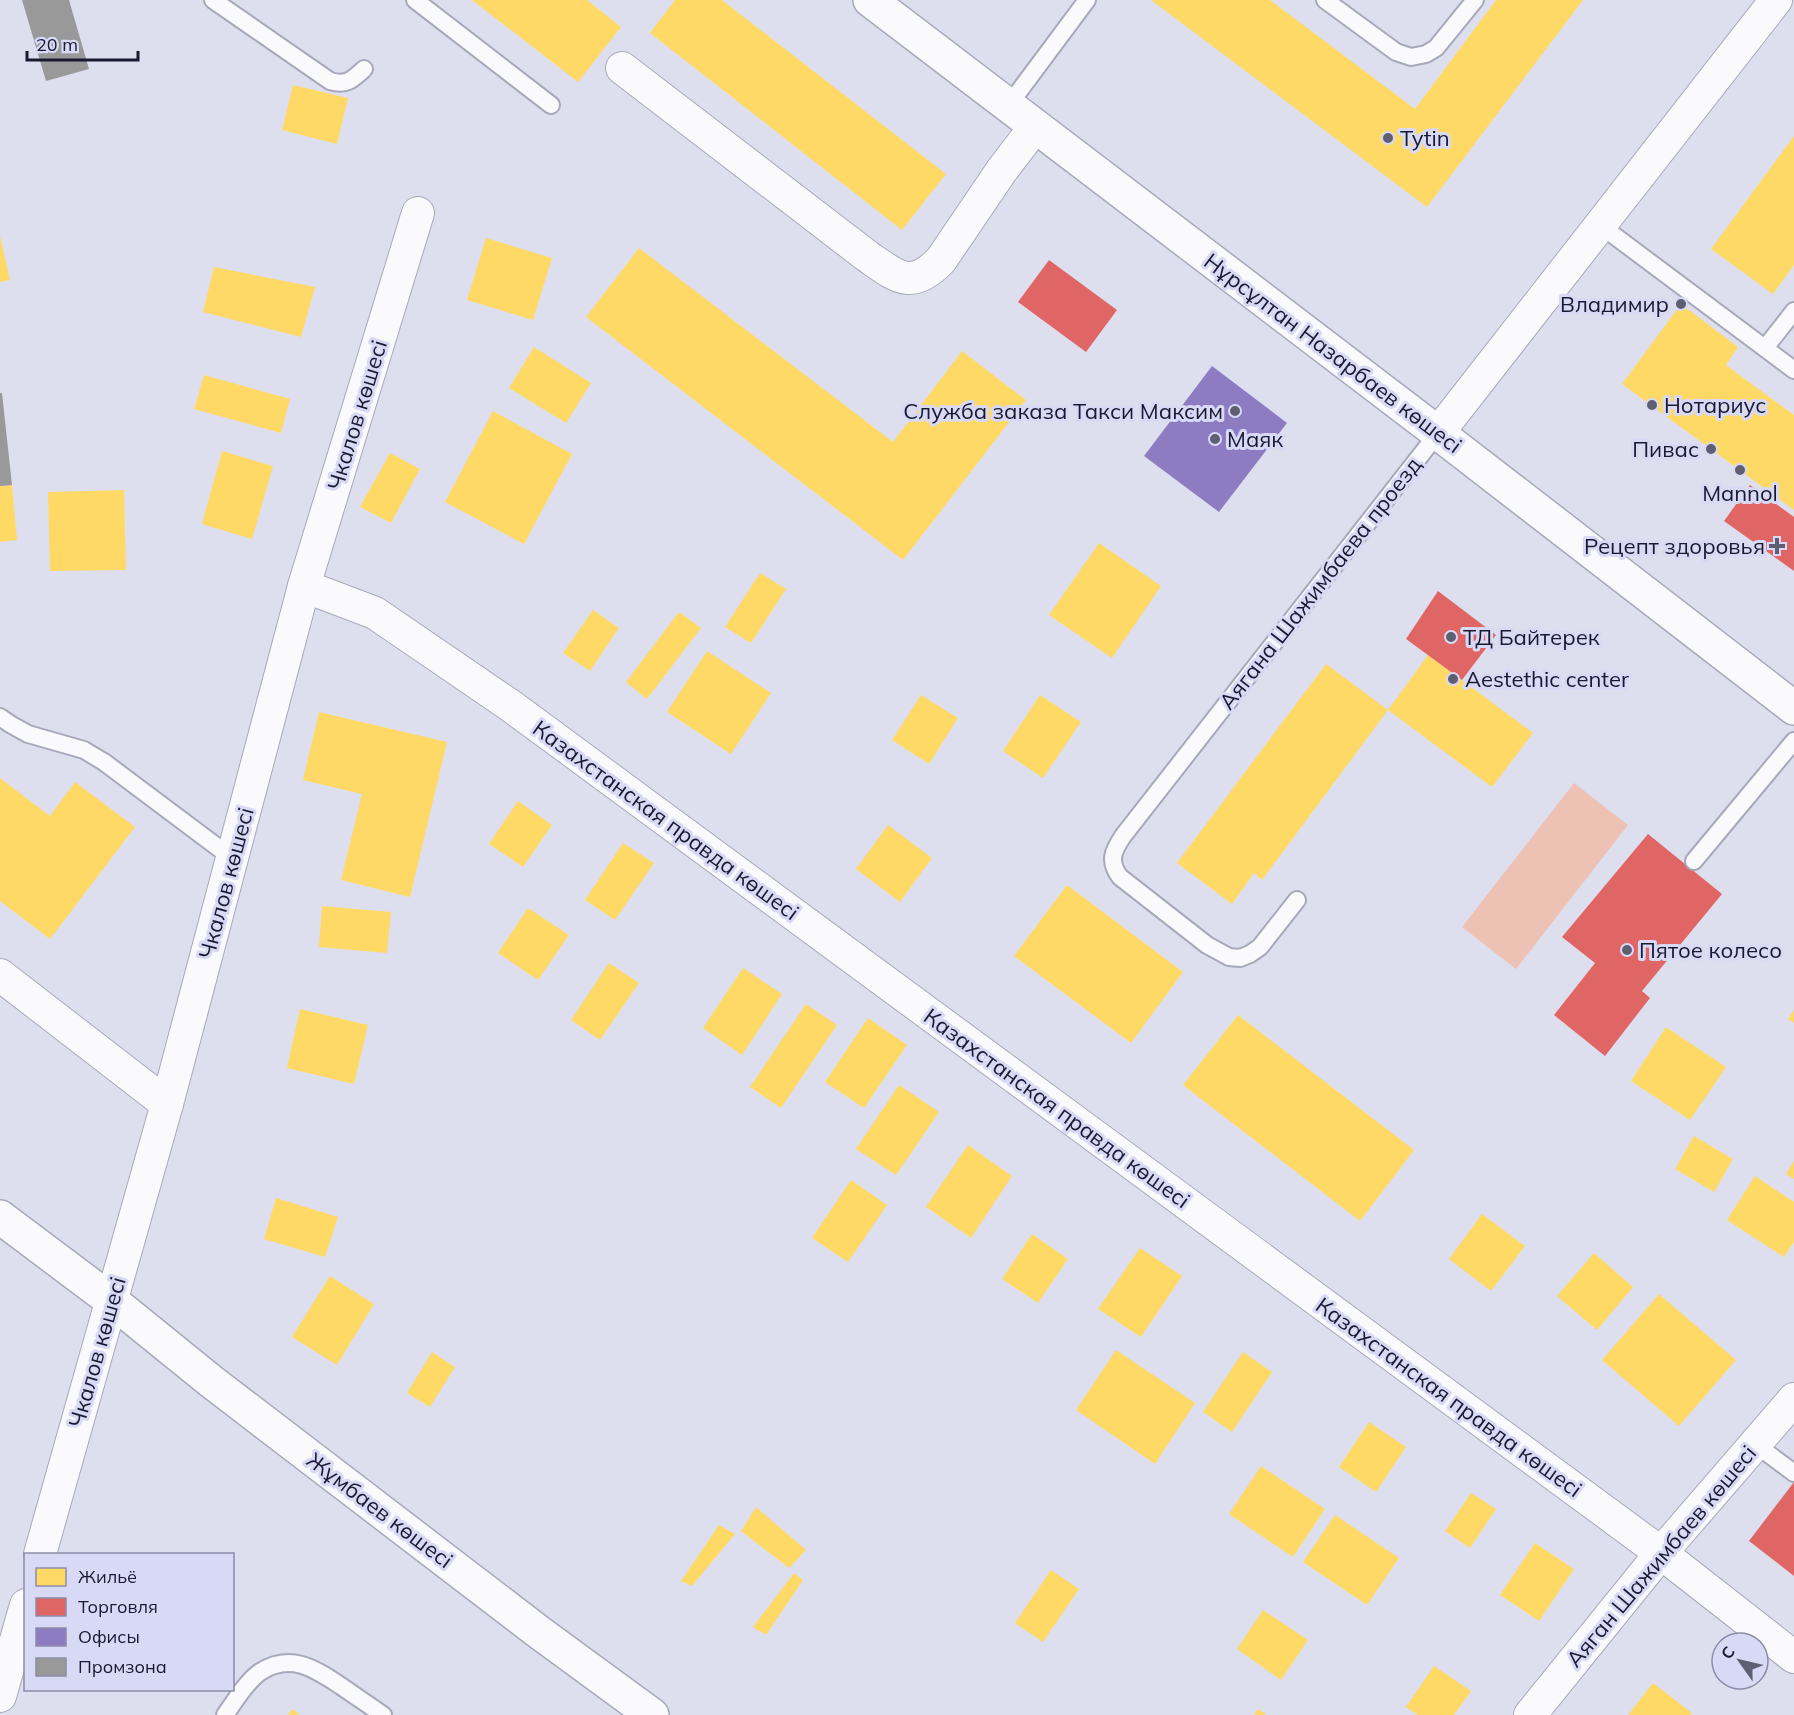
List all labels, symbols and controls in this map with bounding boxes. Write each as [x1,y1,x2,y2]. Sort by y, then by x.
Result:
scale bar [27,24,138,62]
text: 20 m [36,33,78,56]
place label: Tytin [1400,124,1450,152]
marker: Tytin [1381,131,1395,145]
street label: Нұрсұлтан Назарбаев көшесі [1199,247,1467,459]
place label: Владимир [1560,290,1669,318]
marker: Владимир [1674,297,1688,311]
street label: Чкалов көшесі [321,337,393,493]
place label: Нотариус [1664,391,1766,419]
place label: Служба заказа Такси Максим [903,397,1223,425]
marker: Нотариус [1645,398,1659,412]
marker: Служба заказа Такси Максим [1228,404,1242,418]
place label: Маяк [1227,425,1283,453]
marker: Маяк [1208,432,1222,446]
place label: Пивас [1632,435,1699,463]
marker: Пивас [1704,442,1718,456]
street label: Аягана Шажимбаева проезд [1213,451,1427,715]
marker: Mannol [1733,463,1747,477]
place label: Mannol [1702,479,1778,507]
place label: Рецепт здоровья [1584,532,1765,560]
marker: Рецепт здоровья [1770,539,1784,553]
place label: ТД Байтерек [1463,623,1600,651]
marker: ТД Байтерек [1444,630,1458,644]
place label: Aestethic center [1465,665,1629,693]
marker: Aestethic center [1446,672,1460,686]
street label: Казахстанская правда көшесі [527,714,805,926]
street label: Чкалов көшесі [192,804,260,962]
place label: Пятое колесо [1639,936,1782,964]
marker: Пятое колесо [1620,943,1634,957]
street label: Казахстанская правда көшесі [918,1002,1196,1214]
street label: Чкалов көшесі [62,1273,132,1431]
street label: Казахстанская правда көшесі [1310,1291,1588,1503]
street label: Аяган Шажимбаев көшесі [1560,1439,1762,1673]
street label: Жұмбаев көшесі [301,1446,459,1574]
legend [24,1553,234,1691]
text: Жильё [78,1565,137,1588]
text: Торговля [78,1595,158,1618]
text: Офисы [78,1625,140,1648]
north arrow [1710,1631,1770,1691]
text: С [1716,1642,1739,1663]
text: Промзона [78,1655,167,1678]

